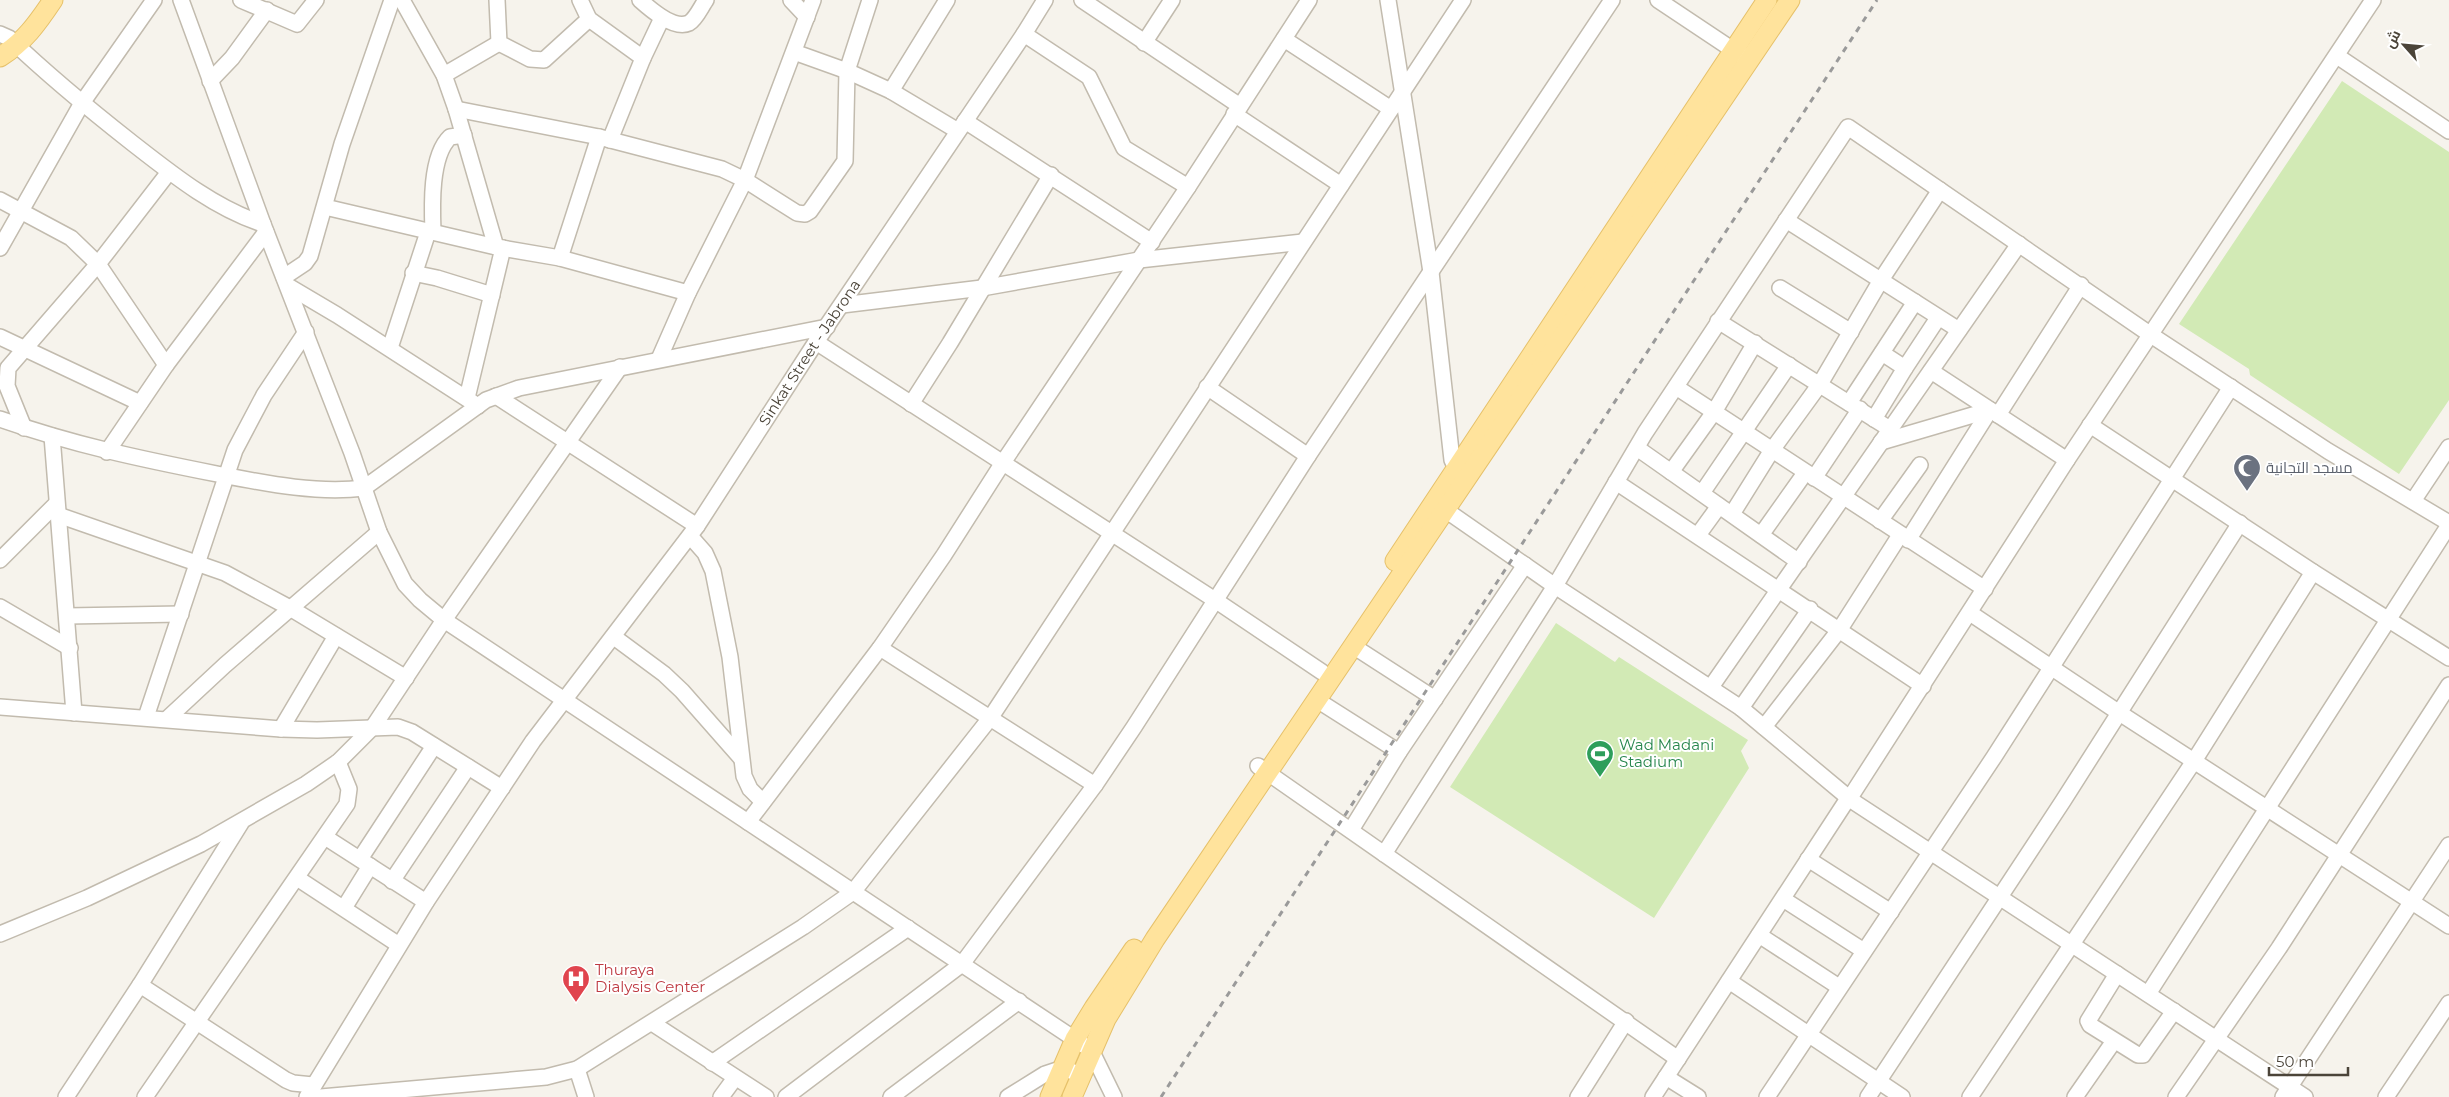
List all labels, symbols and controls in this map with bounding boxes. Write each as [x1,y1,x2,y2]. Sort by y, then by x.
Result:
north arrow [2379,20,2429,70]
text: ش [2380,27,2405,51]
street label: Sinkat Street - Jabrona [755,276,864,429]
mosque icon: مسجد التجانية [2232,453,2262,492]
place label: مسجد التجانية [2266,458,2353,477]
place label: Wad Madani Stadium [1619,735,1714,771]
sports icon: Wad Madani Stadium [1585,739,1615,778]
place label: Thuraya Dialysis Center [595,960,705,996]
hospital icon: Thuraya Dialysis Center [561,964,591,1003]
scale bar [2269,1044,2348,1076]
text: 50 m [2276,1052,2314,1071]

